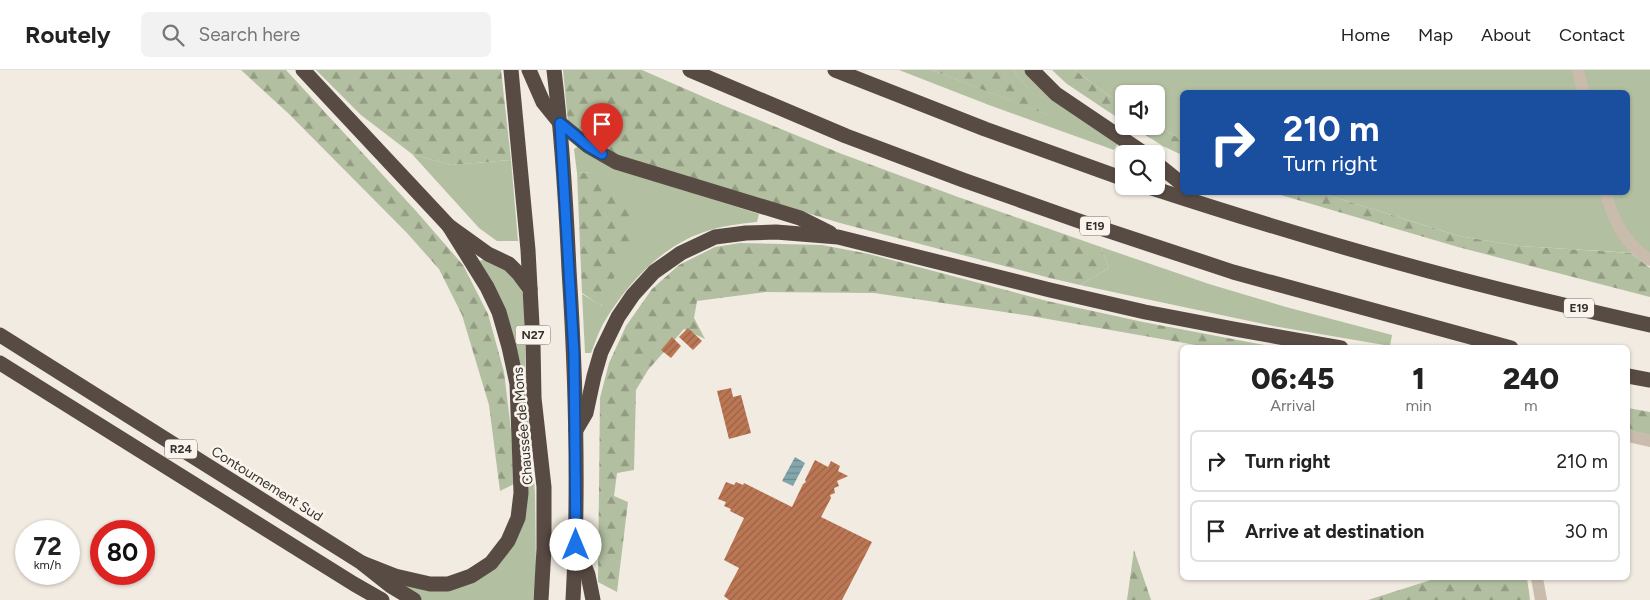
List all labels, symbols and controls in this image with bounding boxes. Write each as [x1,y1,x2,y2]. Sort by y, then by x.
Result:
search box [141,12,491,57]
text: Routely [25,20,111,49]
icon: search [159,21,187,49]
text: Search here [199,23,300,46]
text: Home [1341,24,1390,46]
text: Map [1418,24,1453,46]
text: About [1481,24,1531,46]
text: Contact [1559,24,1625,46]
map controls [1115,85,1165,195]
button: sound [1115,85,1165,135]
pin [581,103,623,154]
text: 210 m [1283,108,1380,150]
icon: arrive [588,110,616,138]
icon: right [1200,110,1265,175]
button: search [1115,145,1165,195]
text: Turn right [1283,150,1378,177]
road number: E19 [1080,216,1110,236]
road number: E19 [1564,298,1594,318]
road number: N27 [516,326,550,344]
text: 06:45 [1251,360,1335,397]
text: 1 [1412,360,1425,397]
text: 240 [1503,360,1559,397]
street label: Chaussée de Mons [509,366,537,486]
text: Arrival [1270,396,1315,415]
text: min [1405,396,1432,415]
text: m [1524,396,1538,415]
road number: R24 [165,439,197,458]
street label: Contournement Sud [208,443,326,525]
icon: right [1202,447,1230,475]
text: Turn right [1245,450,1331,473]
text: 210 m [1556,450,1608,473]
icon: arrive [1202,517,1230,545]
position arrow [549,518,601,570]
speed limit sign: 80 [90,520,155,585]
text: Arrive at destination [1245,520,1424,543]
text: 30 m [1565,520,1608,543]
text: 72 [33,531,62,561]
text: km/h [34,558,61,572]

